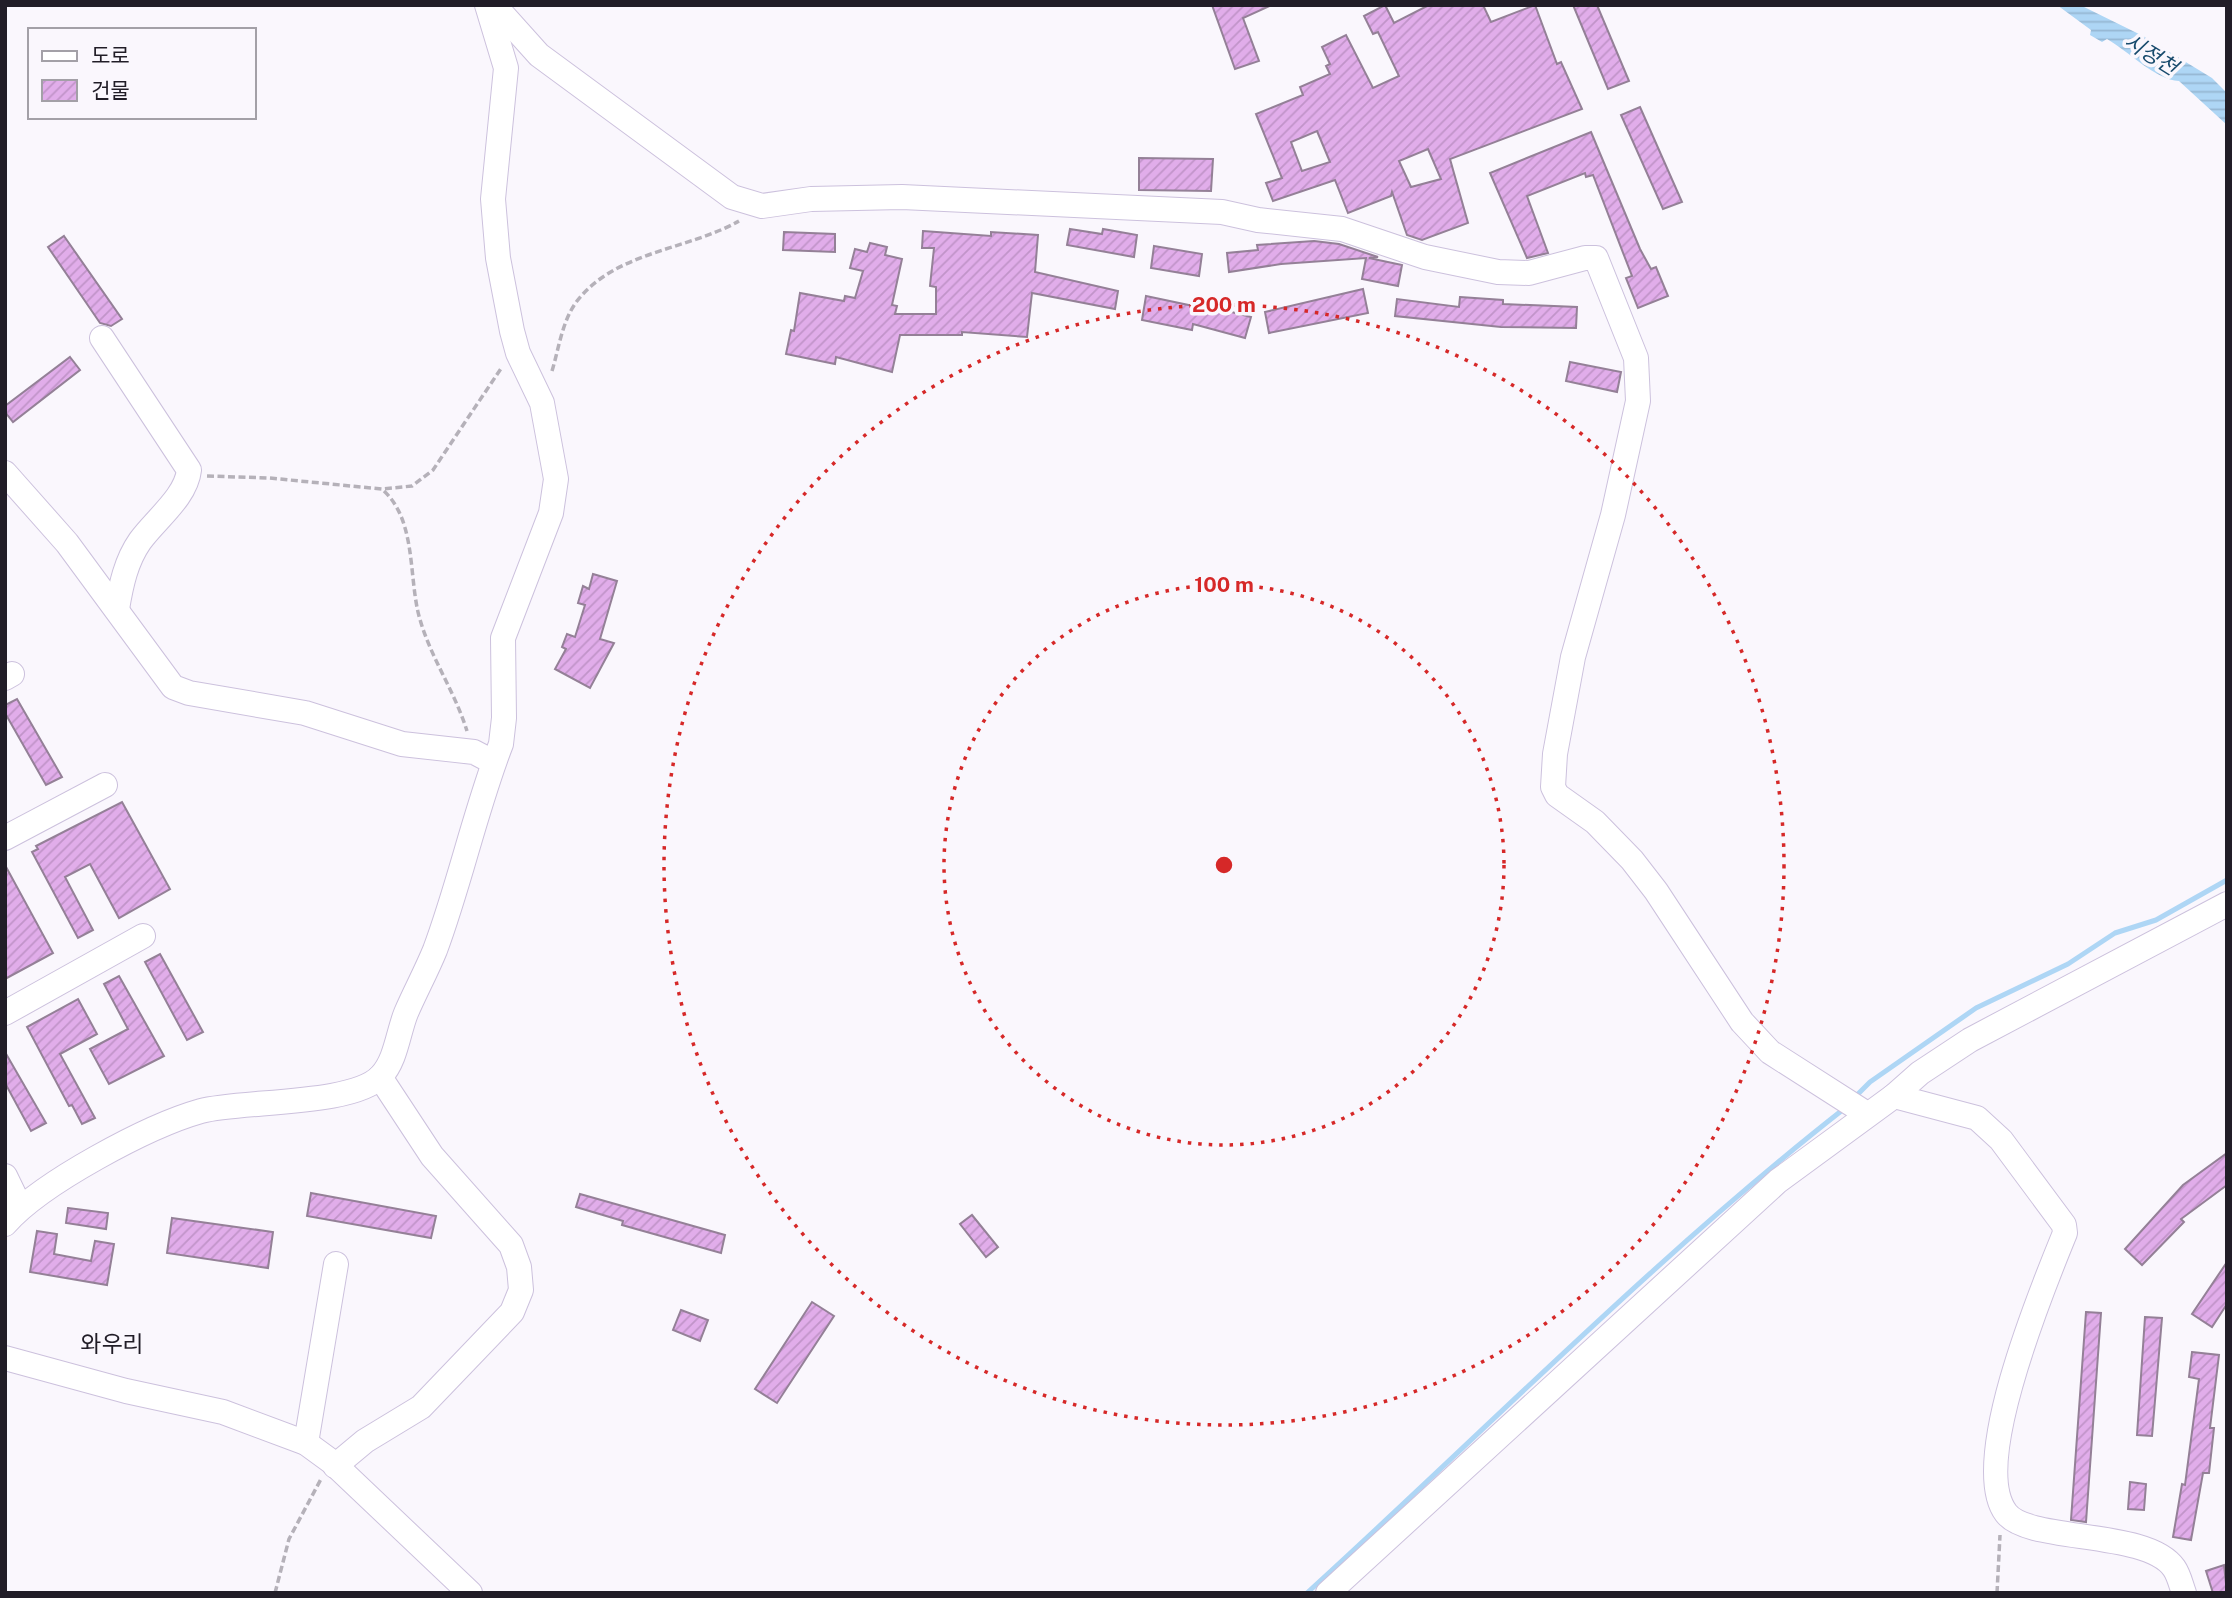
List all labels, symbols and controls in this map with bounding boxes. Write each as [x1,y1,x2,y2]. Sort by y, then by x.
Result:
legend [28,28,256,119]
water label: 시정천 [2120,28,2184,81]
text: 도로 [91,43,130,68]
text: 건물 [91,78,130,103]
text: 200 m [1192,292,1256,317]
text: 100 m [1194,572,1254,597]
centre of rings [1212,853,1236,877]
district label: 와우리 [80,1330,144,1357]

